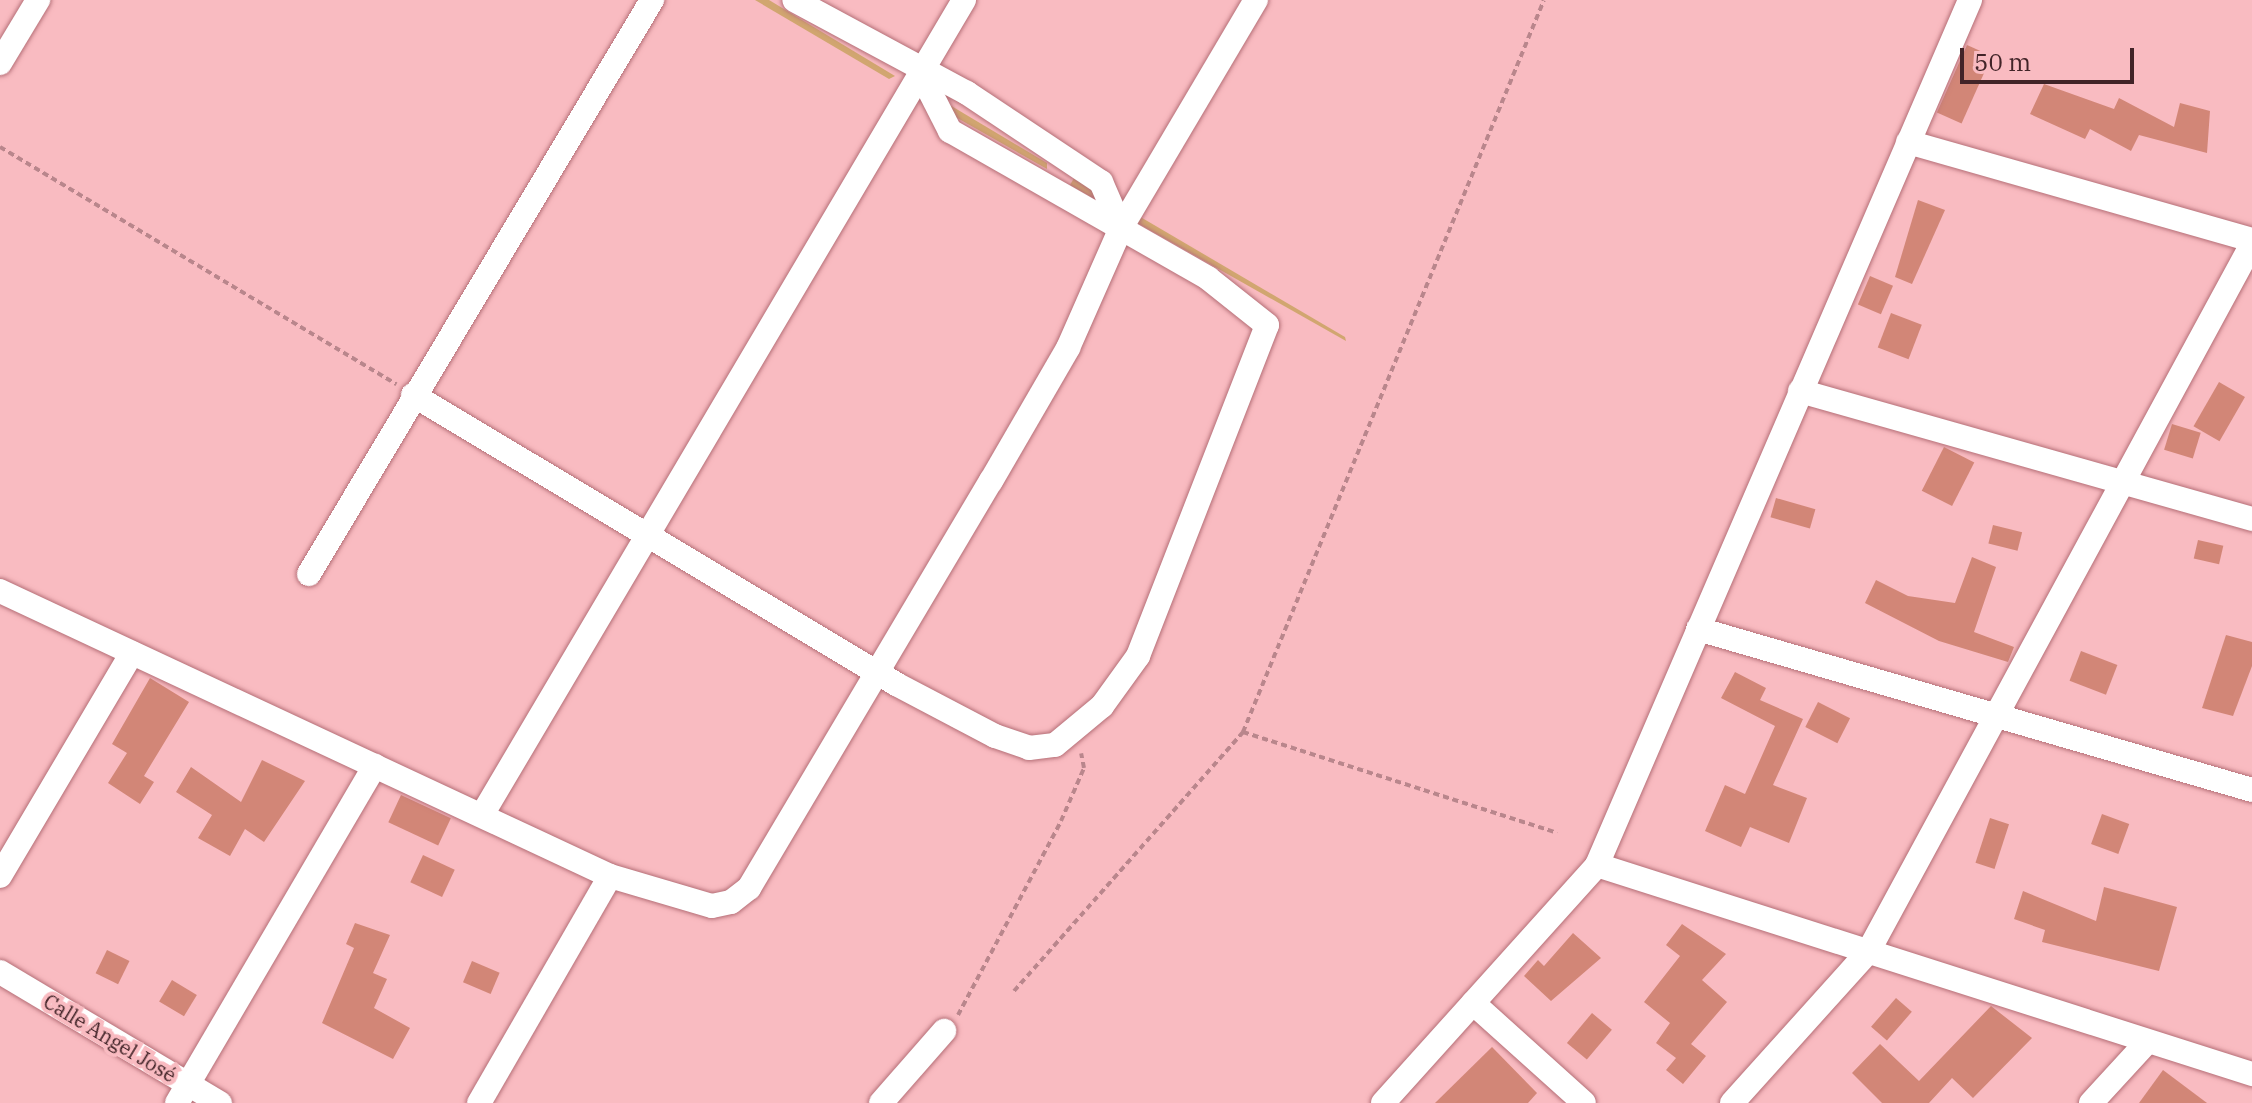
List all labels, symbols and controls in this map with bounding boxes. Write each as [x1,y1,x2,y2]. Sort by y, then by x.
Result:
scale bar [1964,32,2138,82]
text: 50 m [1974,46,2031,78]
street label: Calle Angel José [39,989,181,1087]

